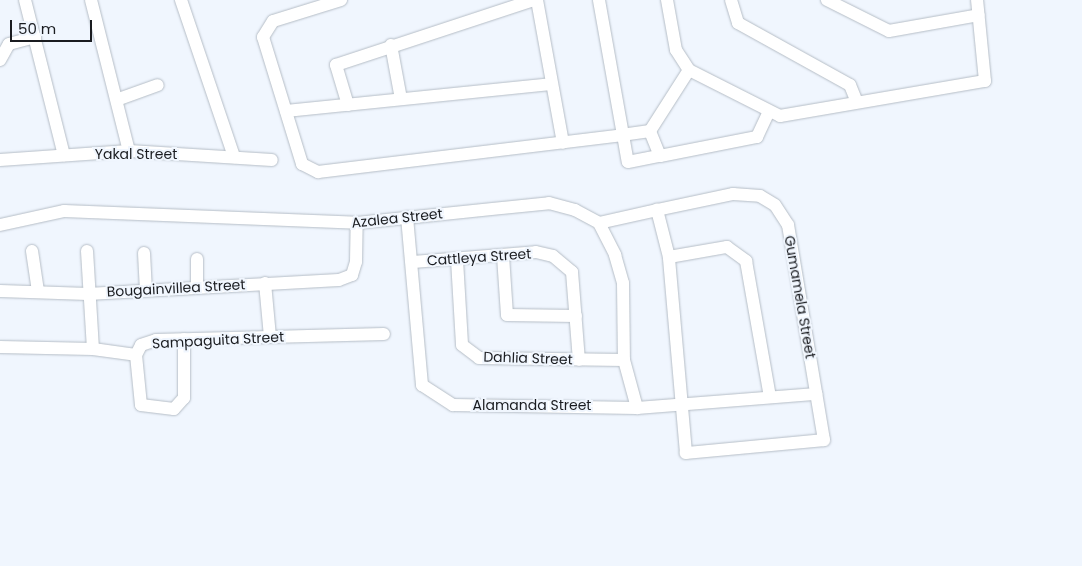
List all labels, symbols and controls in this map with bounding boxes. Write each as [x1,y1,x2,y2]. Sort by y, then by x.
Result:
scale bar [12,10,95,42]
text: 50 m [18,18,56,39]
street label: Yakal Street [95,146,177,162]
street label: Azalea Street [351,205,443,231]
street label: Gumamela Street [781,234,819,360]
street label: Cattleya Street [426,245,532,269]
street label: Bougainvillea Street [106,276,246,300]
street label: Sampaguita Street [152,328,284,352]
street label: Dahlia Street [483,348,573,368]
street label: Alamanda Street [473,397,591,413]

